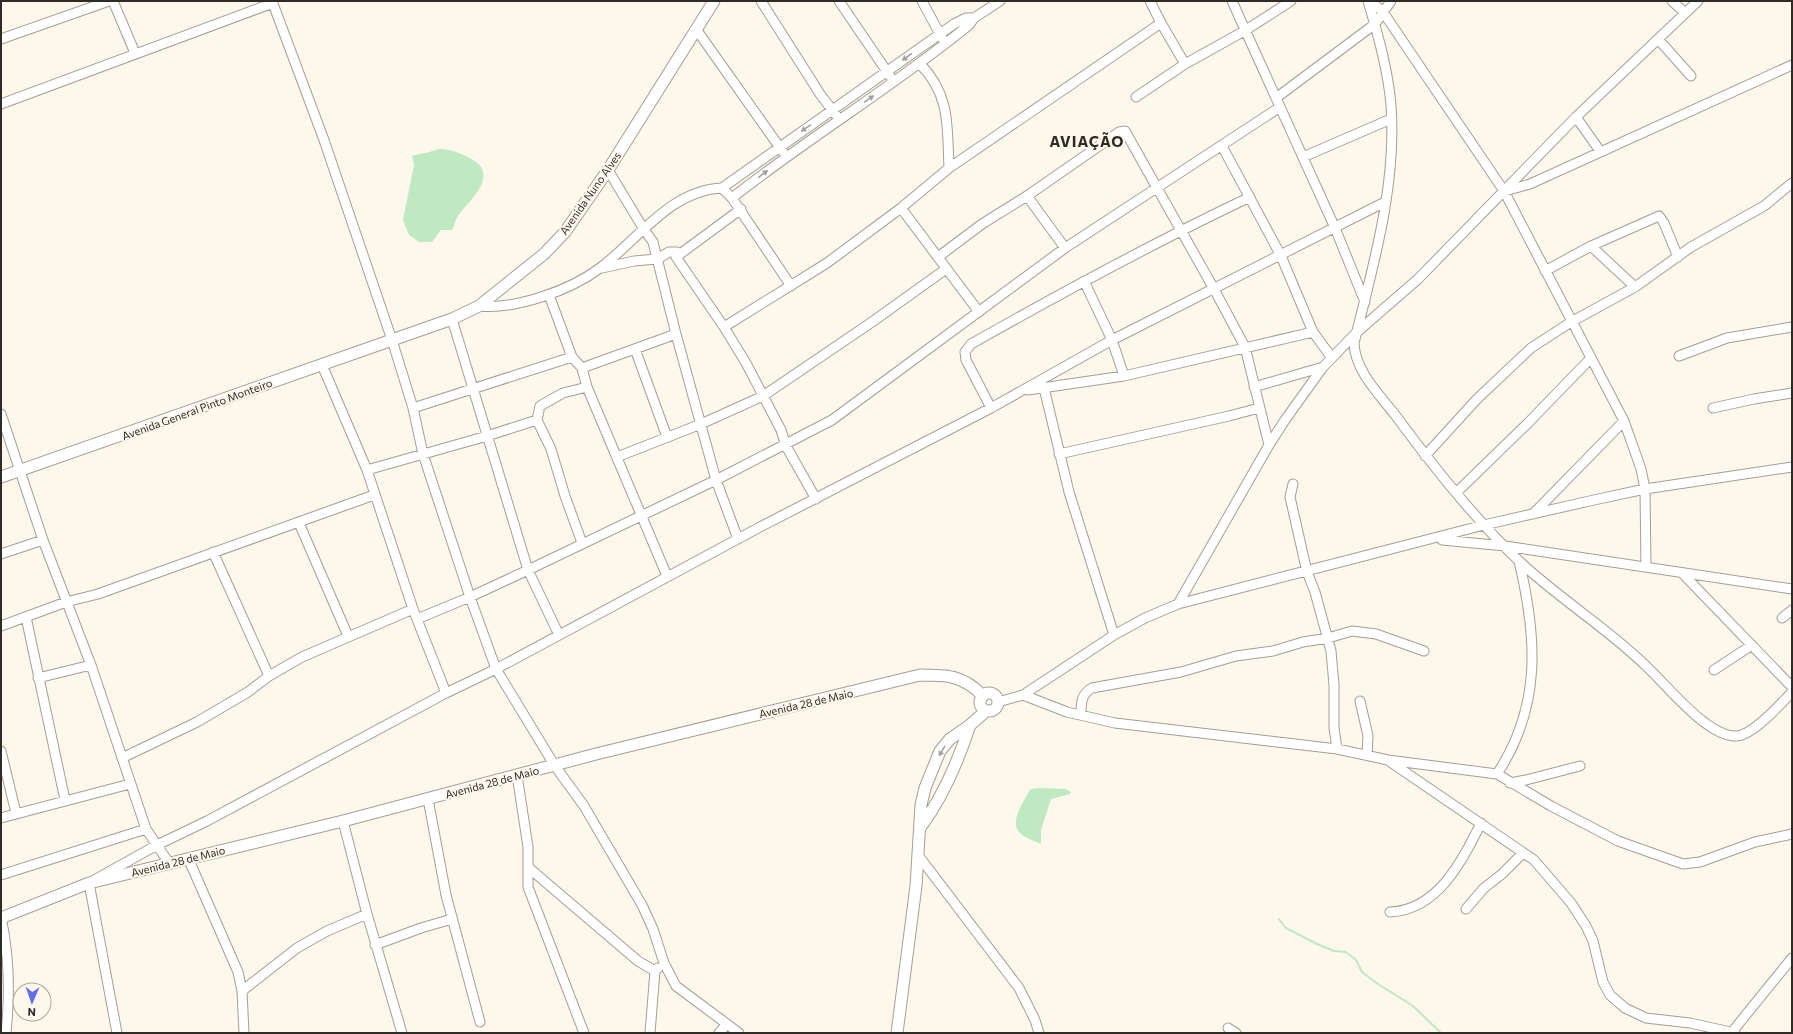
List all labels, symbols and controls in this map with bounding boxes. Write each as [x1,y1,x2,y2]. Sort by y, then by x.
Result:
one-way arrow [902,53,913,61]
one-way arrow [864,95,874,103]
one-way arrow [801,124,812,132]
district label: AVIAÇÃO [1049,132,1125,150]
street label: Avenida Nuno Alves [557,149,623,237]
one-way arrow [758,170,768,178]
street label: Avenida General Pinto Monteiro [120,376,274,442]
street label: Avenida 28 de Maio [758,686,855,720]
one-way arrow [938,745,945,757]
street label: Avenida 28 de Maio [444,763,541,801]
street label: Avenida 28 de Maio [130,843,227,879]
north arrow [12,982,52,1022]
text: N [27,1006,36,1019]

